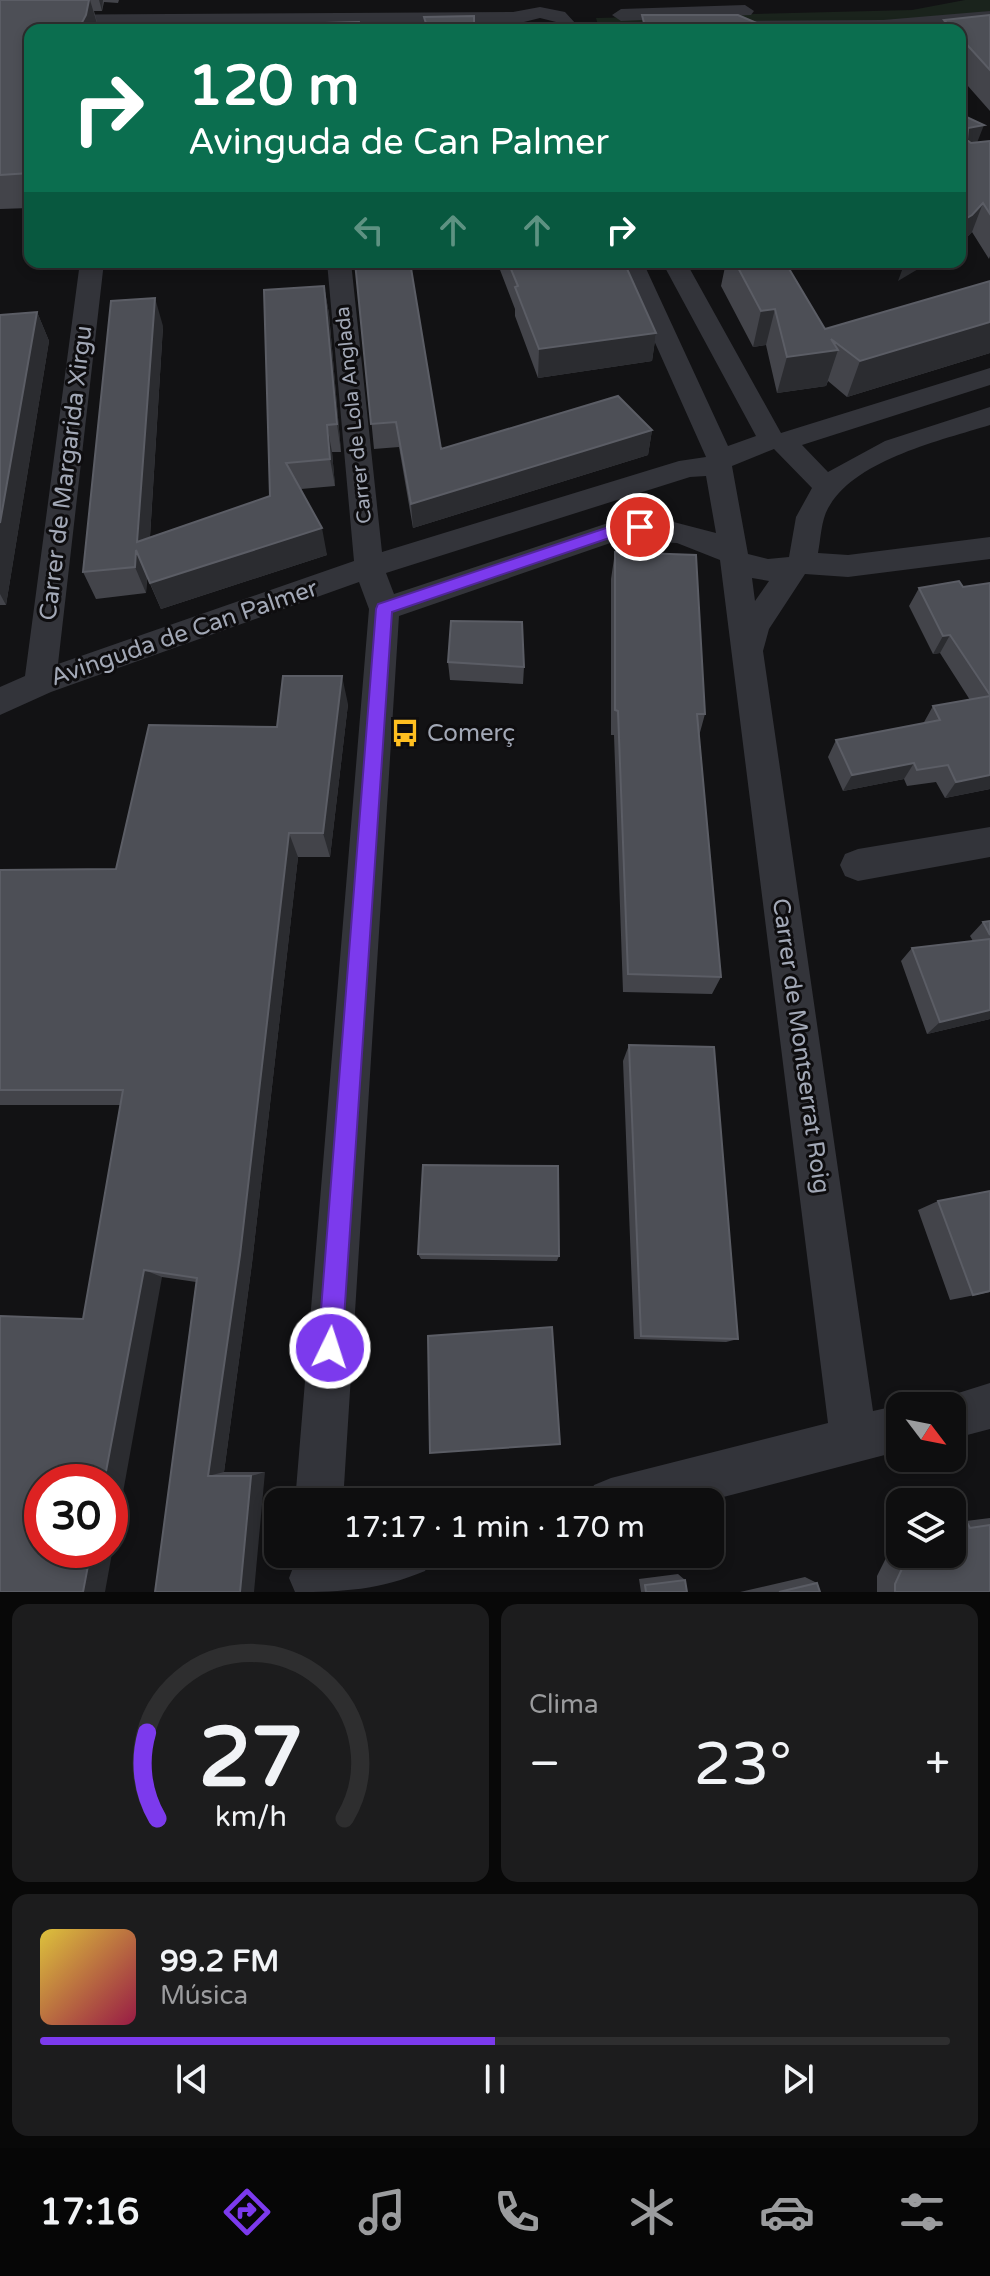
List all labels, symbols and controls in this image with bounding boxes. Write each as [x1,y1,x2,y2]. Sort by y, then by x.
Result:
text: 120 m [188,53,359,120]
icon: right [56,56,160,160]
text: Avinguda de Can Palmer [188,121,609,164]
icon: left [347,208,391,252]
icon: ahead [431,208,475,252]
icon: ahead [515,208,559,252]
icon: right [599,208,643,252]
street label: Carrer de Lola Anglada [331,305,377,525]
street label: Carrer de Margarida Xirgu [34,324,98,622]
pin [606,493,674,561]
icon: arrive [618,505,662,549]
street label: Avinguda de Can Palmer [47,573,322,692]
bus stop icon: Comerç [390,718,420,748]
place label: Comerç [427,719,515,748]
street label: Carrer de Montserrat Roig [766,896,836,1196]
position arrow [288,1306,372,1390]
north arrow [886,1392,966,1472]
map controls [886,1392,966,1568]
speed limit sign: 30 [24,1464,128,1568]
button: layers [886,1488,966,1568]
text: 17:17 · 1 min · 170 m [343,1509,645,1546]
text: Clima [529,1689,599,1720]
text: 27 [198,1709,303,1809]
text: 23° [694,1729,792,1801]
text: − [529,1738,560,1791]
text: + [925,1738,950,1791]
text: km/h [215,1800,286,1834]
text: 99.2 FM [160,1943,279,1980]
text: Música [160,1980,248,2011]
icon: previous [170,2057,214,2101]
icon: pause [473,2057,517,2101]
icon: next [776,2057,820,2101]
icon: directions [219,2184,275,2240]
icon: music [354,2184,410,2240]
icon: phone [489,2184,545,2240]
icon: climate [624,2184,680,2240]
icon: car [759,2184,815,2240]
icon: filters [894,2184,950,2240]
text: 17:16 [40,2191,139,2234]

